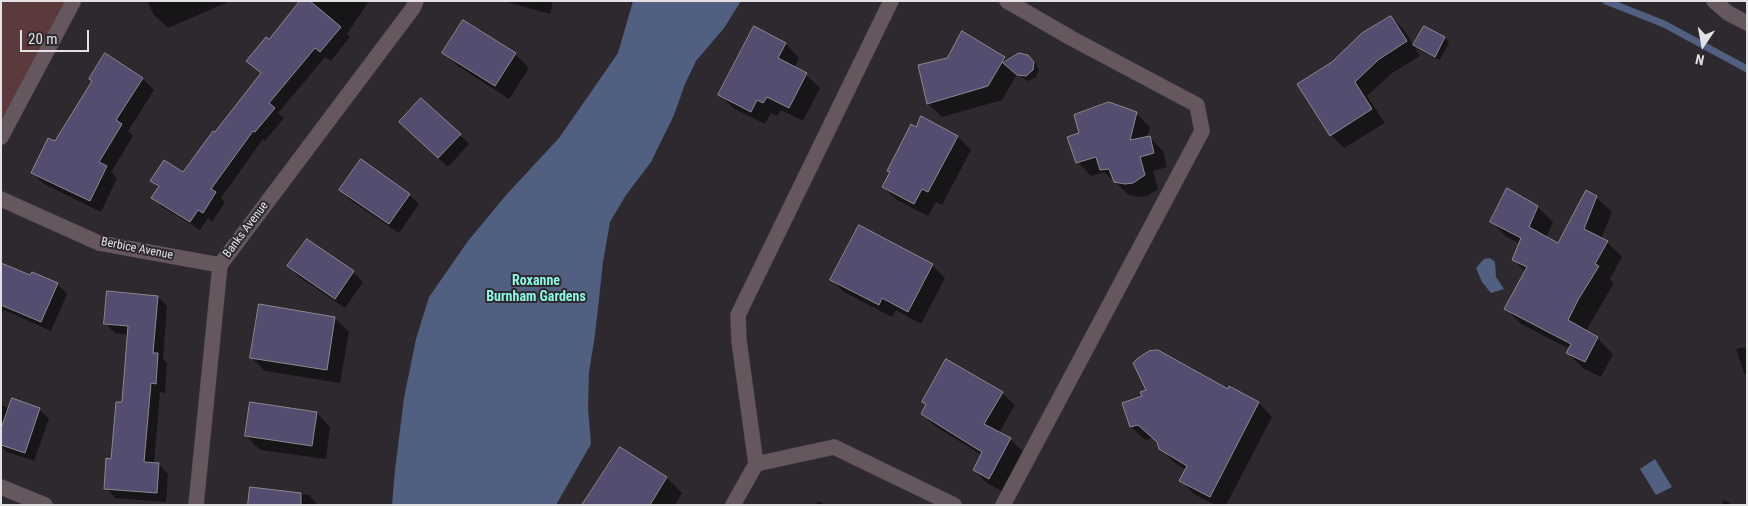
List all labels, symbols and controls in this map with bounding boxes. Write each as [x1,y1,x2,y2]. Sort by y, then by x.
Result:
scale bar [22,20,91,52]
north arrow [1678,20,1728,70]
text: 20 m [28,30,58,48]
text: N [1694,51,1706,68]
street label: Banks Avenue [220,199,272,261]
street label: Berbice Avenue [100,235,174,263]
district label: Roxanne Burnham Gardens [486,273,586,306]

